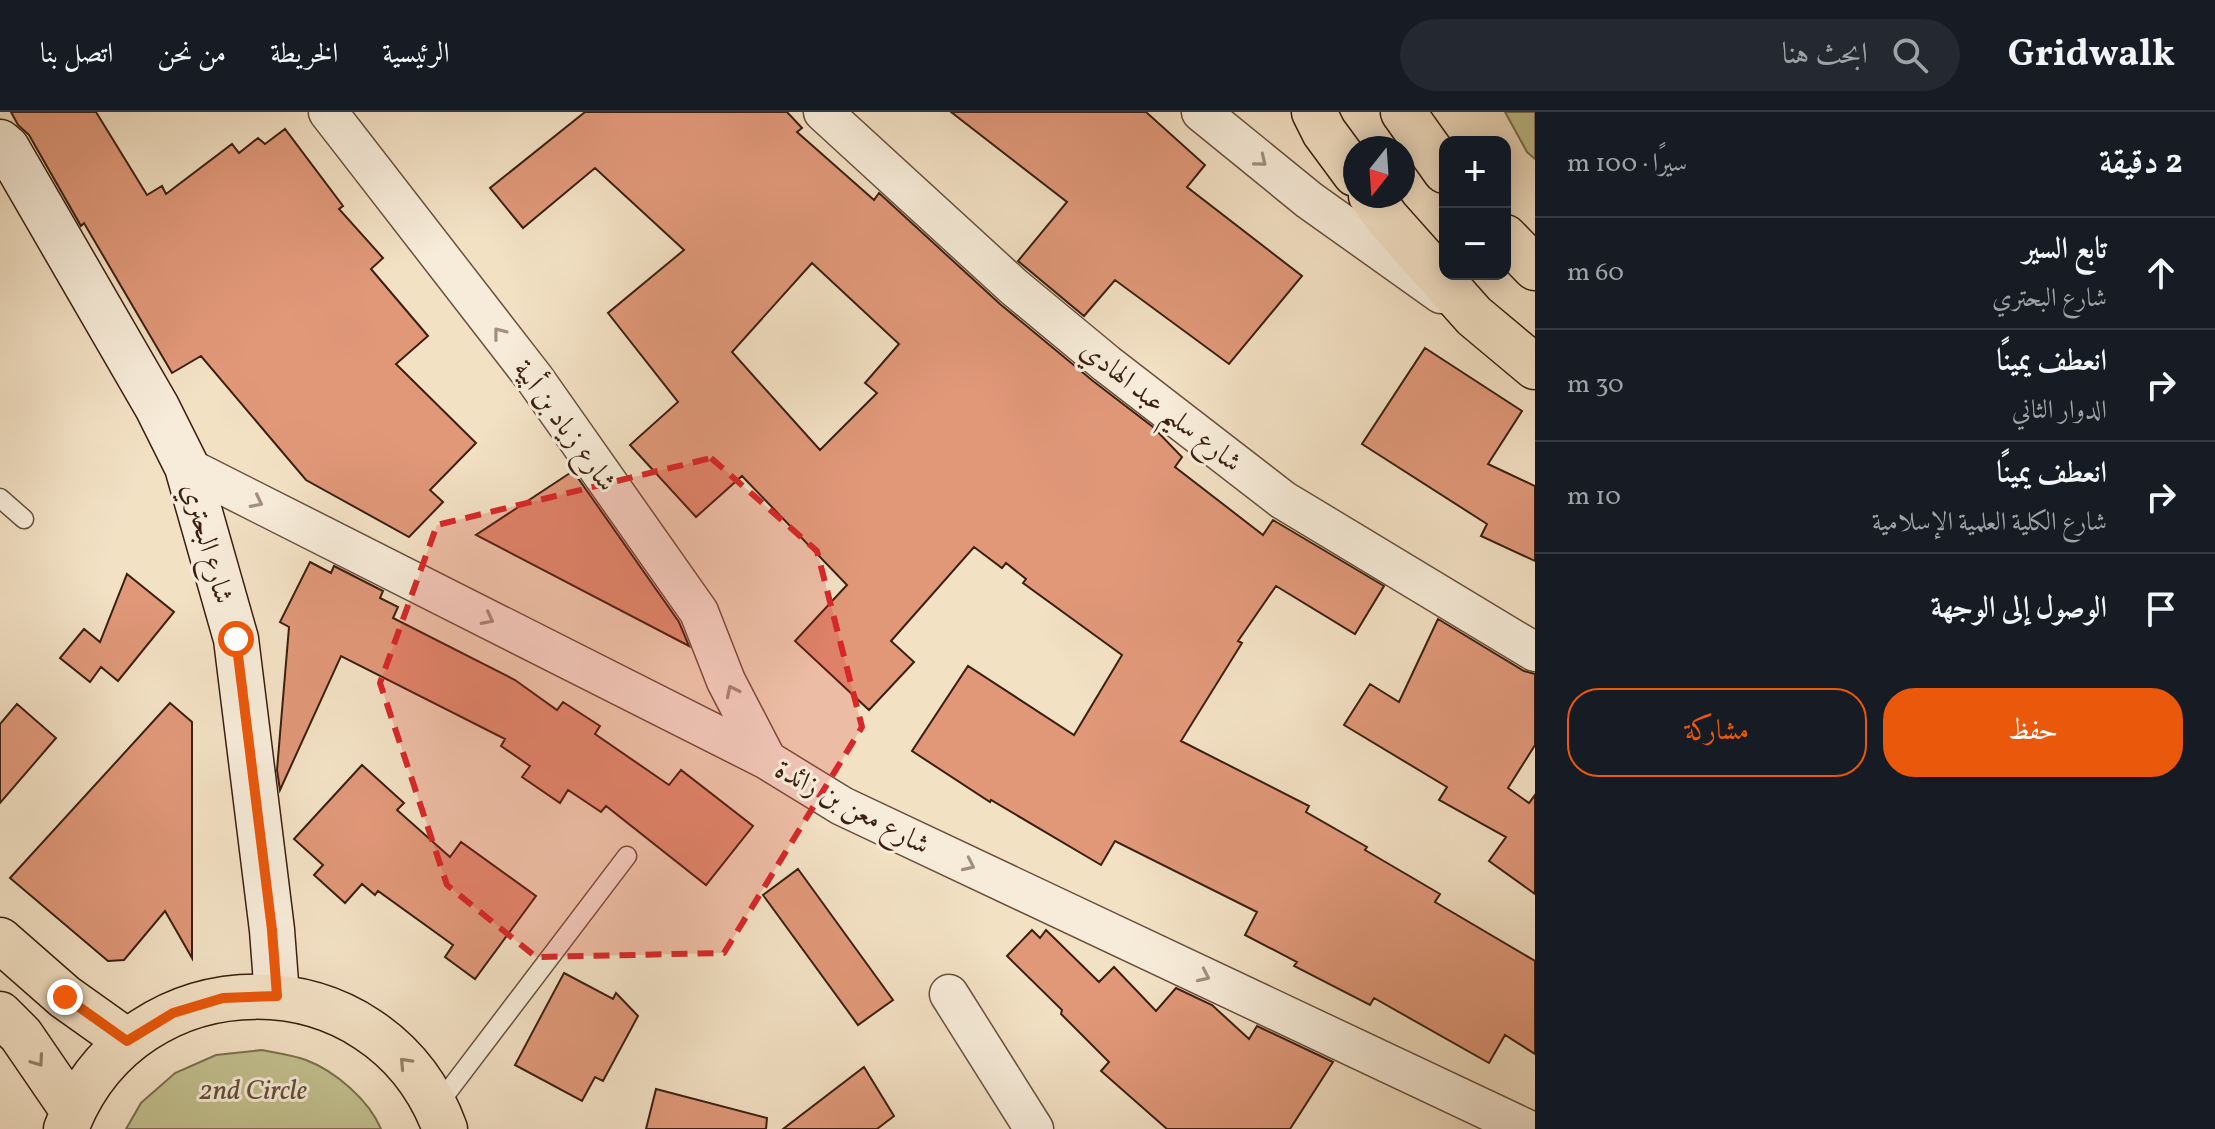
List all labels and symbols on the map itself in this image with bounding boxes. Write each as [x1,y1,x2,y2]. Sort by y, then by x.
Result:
north arrow [1343,136,1415,208]
one-way arrow [1252,151,1267,166]
one-way arrow [495,327,509,342]
street label: شارع سليم عبد الهادي [1068,331,1249,487]
street label: شارع زياد بن أبية [501,352,627,501]
street label: شارع البحتري [169,479,242,609]
one-way arrow [248,492,263,508]
one-way arrow [480,610,495,625]
route start [218,621,254,657]
one-way arrow [726,684,741,699]
street label: شارع معن بن زائدة [766,751,936,867]
one-way arrow [961,855,975,871]
one-way arrow [1196,966,1210,982]
route end [47,979,83,1015]
one-way arrow [28,1052,43,1066]
one-way arrow [399,1058,414,1072]
park label: 2nd Circle [199,1072,307,1111]

